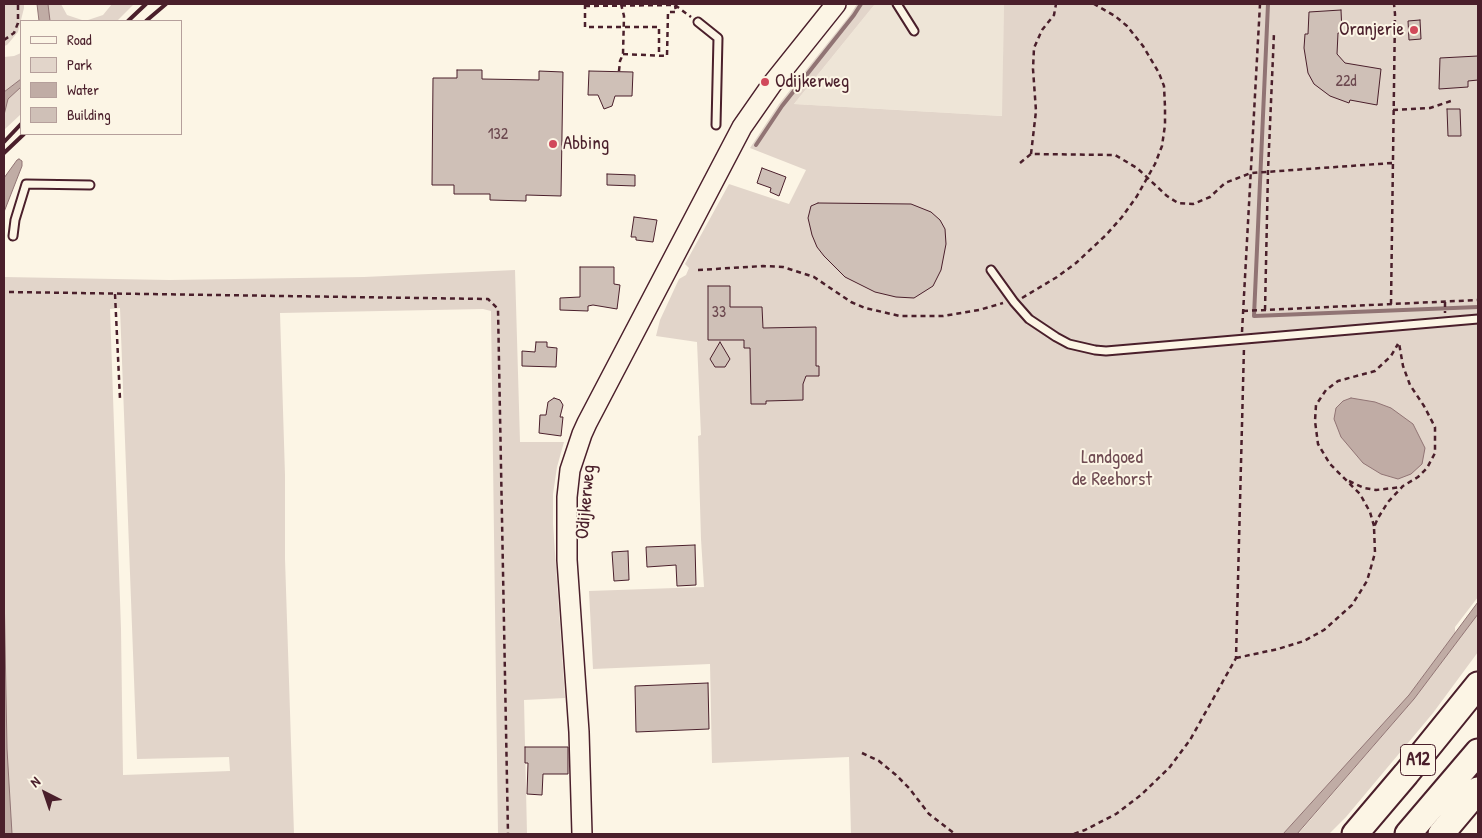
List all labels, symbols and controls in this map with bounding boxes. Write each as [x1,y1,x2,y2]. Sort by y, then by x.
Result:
place label: Oranjerie [1339,19,1404,41]
legend [20,20,182,135]
marker: Oranjerie [1408,24,1420,36]
text: Road [67,29,92,50]
text: Park [67,54,92,75]
place label: Odijkerweg [775,71,849,93]
house number: 22d [1335,72,1357,92]
marker: Odijkerweg [759,76,771,88]
text: Water [67,79,99,100]
text: Building [67,104,111,125]
house number: 132 [488,125,508,145]
place label: Abbing [563,133,609,155]
marker: Abbing [547,138,559,150]
house number: 33 [712,303,726,323]
park label: Landgoed de Reehorst [1072,447,1152,491]
street label: Odijkerweg [571,464,601,540]
road number: A12 [1400,744,1436,776]
north arrow [20,768,70,818]
text: N [26,772,44,791]

